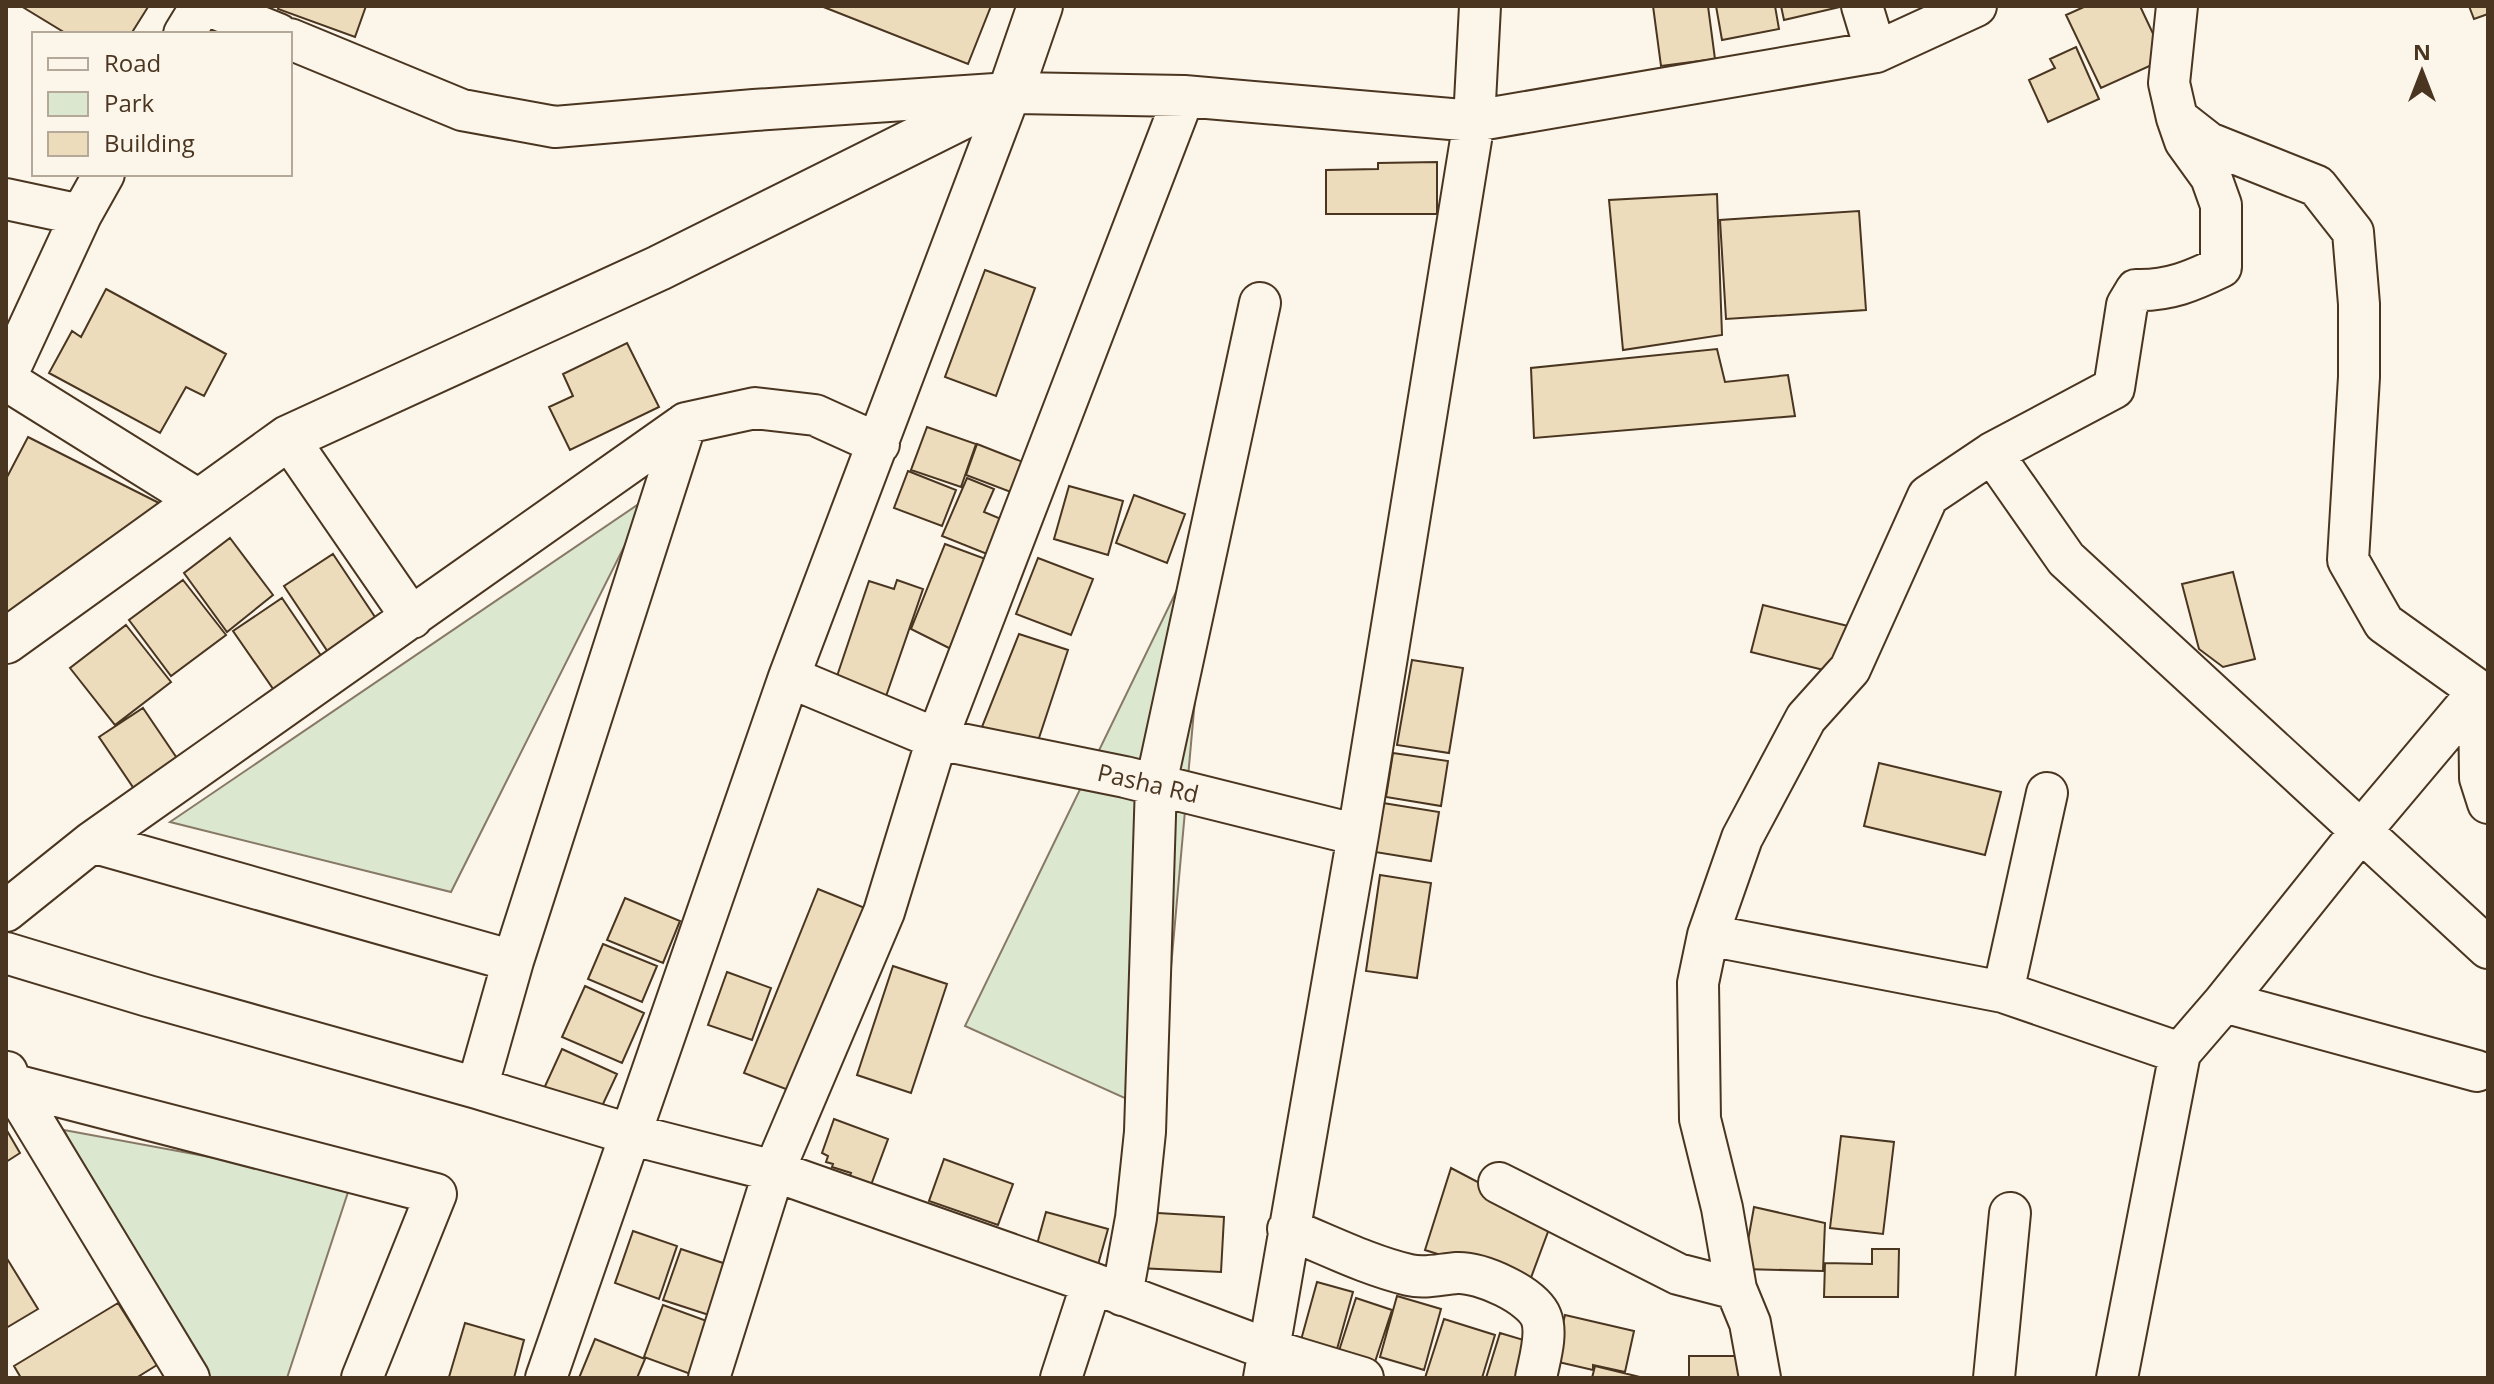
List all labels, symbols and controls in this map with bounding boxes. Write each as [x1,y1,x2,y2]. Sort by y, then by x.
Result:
legend [32,32,292,176]
north arrow [2382,32,2462,112]
text: N [2413,36,2431,66]
text: Road [104,46,161,79]
text: Park [104,86,155,119]
text: Building [104,126,195,159]
street label: Pasha Rd [1094,755,1202,810]

